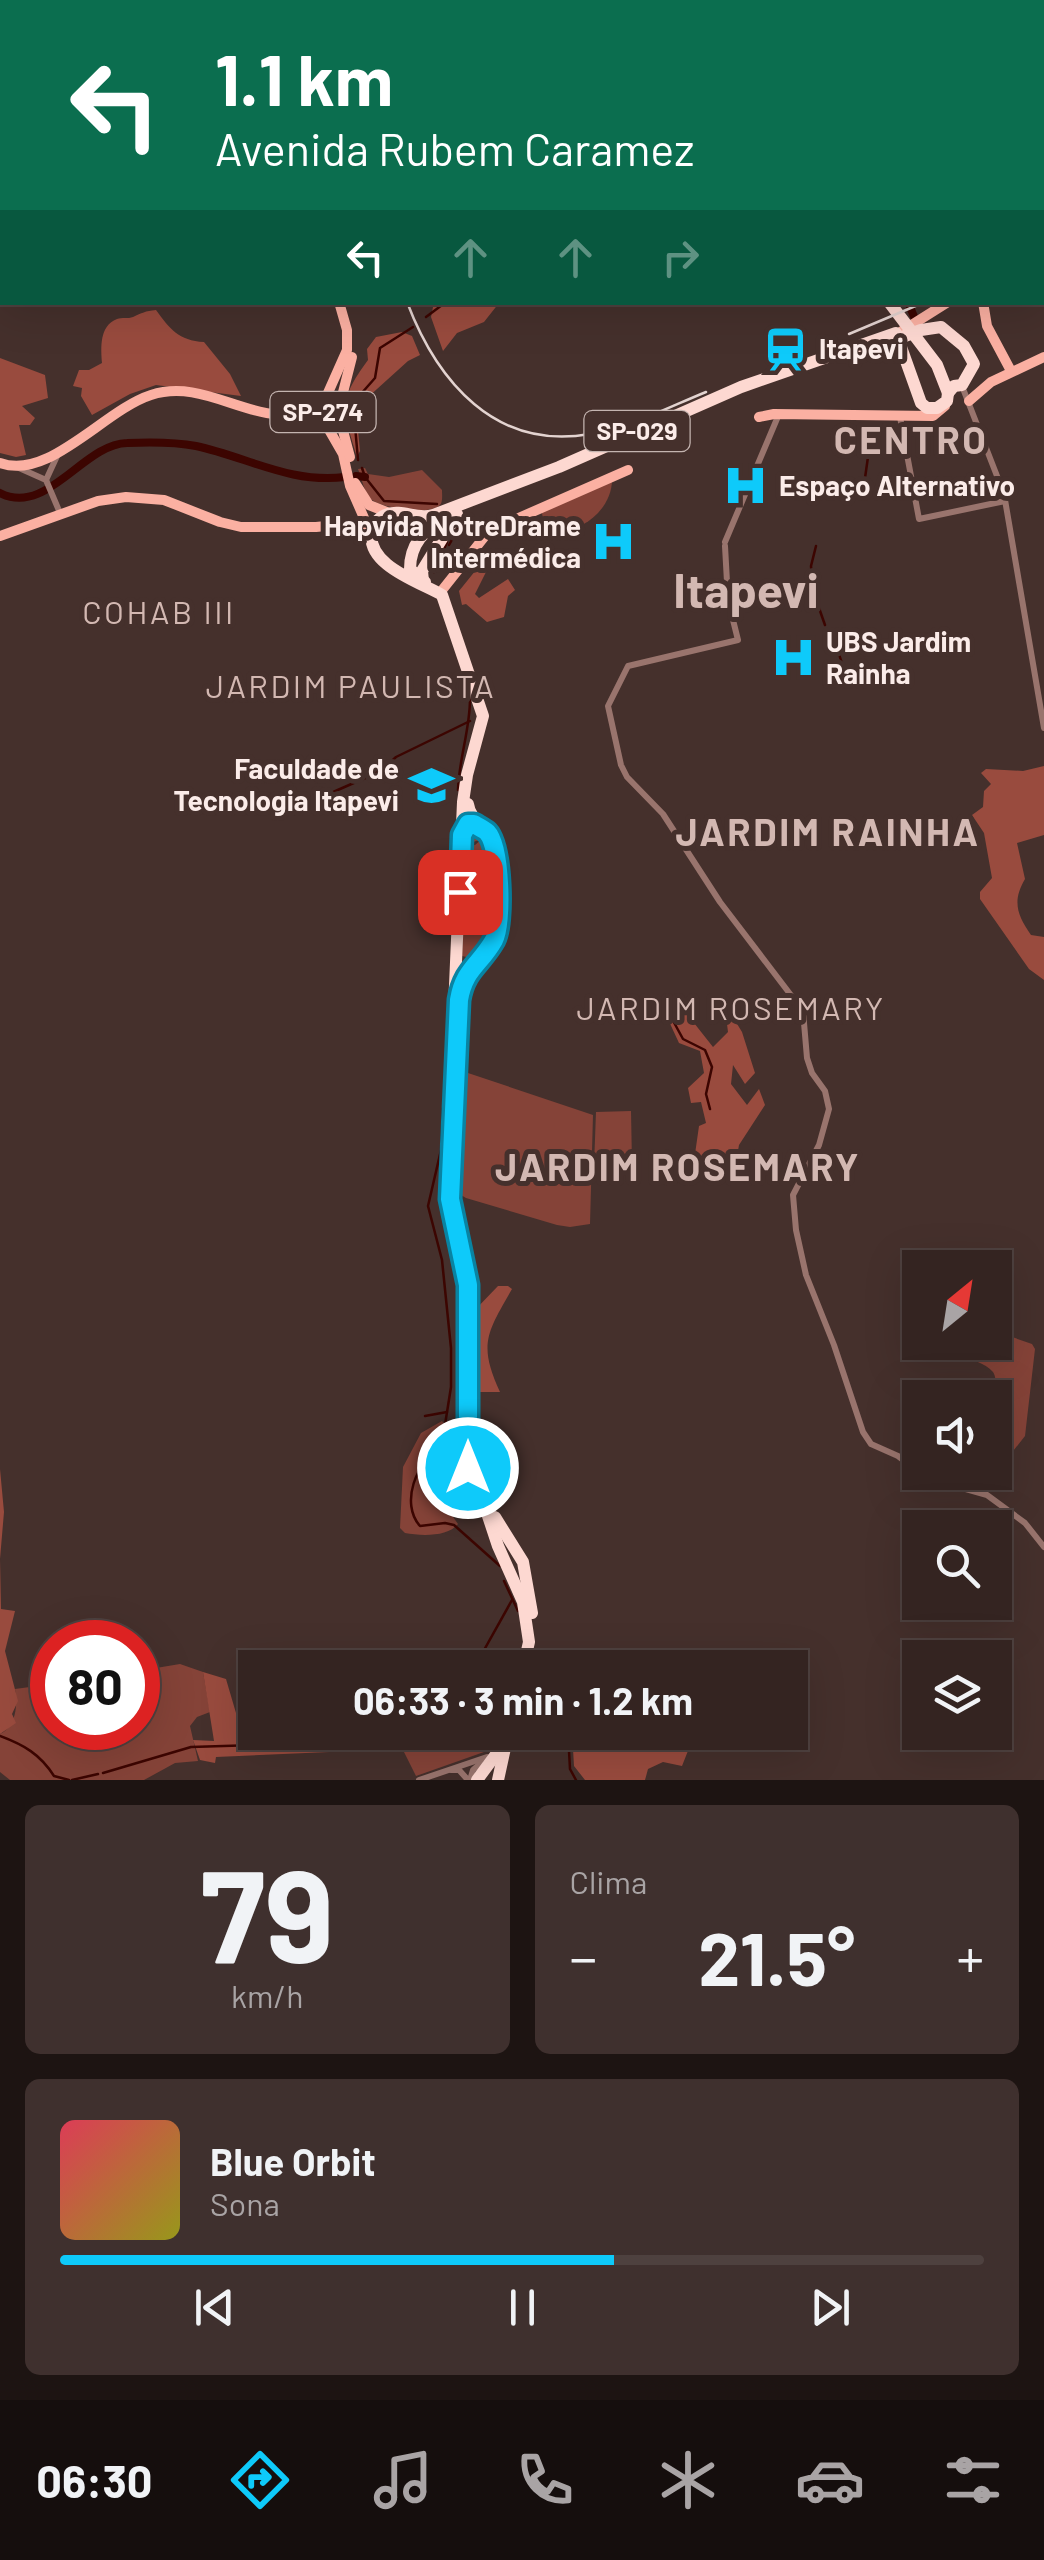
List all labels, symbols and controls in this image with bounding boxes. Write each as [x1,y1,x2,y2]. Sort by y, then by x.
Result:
text: 1.1 km [215,36,393,120]
icon: left [50,40,180,170]
text: Avenida Rubem Caramez [215,121,694,175]
icon: left [338,230,393,285]
icon: ahead [443,230,498,285]
icon: ahead [548,230,603,285]
icon: right [653,230,708,285]
station icon: Itapevi [762,325,810,373]
place label: Itapevi [819,331,904,365]
road number: SP-274 [270,392,376,432]
road number: SP-029 [584,411,690,451]
district label: CENTRO [834,416,988,462]
hospital icon: Espaço Alternativo [722,462,770,510]
place label: Espaço Alternativo [779,468,1015,502]
place label: Hapvida NotreDrame Intermédica [324,508,581,574]
hospital icon: Hapvida NotreDrame Intermédica [590,518,638,566]
district label: Itapevi [673,560,819,618]
district label: COHAB III [82,592,236,630]
place label: UBS Jardim Rainha [826,624,971,690]
hospital icon: UBS Jardim Rainha [769,634,817,682]
district label: JARDIM PAULISTA [206,666,496,704]
place label: Faculdade de Tecnologia Itapevi [173,751,399,817]
school or university icon: Faculdade de Tecnologia Itapevi [408,761,456,809]
district label: JARDIM RAINHA [675,808,981,854]
pin [418,850,503,935]
icon: arrive [433,865,488,920]
district label: JARDIM ROSEMARY [576,988,886,1026]
district label: JARDIM ROSEMARY [495,1143,861,1189]
north arrow [902,1250,1012,1360]
map controls [902,1250,1012,1750]
button: sound [902,1380,1012,1490]
position arrow [416,1416,520,1520]
button: search [902,1510,1012,1620]
speed limit sign: 80 [30,1620,160,1750]
button: layers [902,1640,1012,1750]
text: 06:33 · 3 min · 1.2 km [353,1677,693,1723]
text: 79 [200,1833,334,1989]
text: Clima [570,1862,647,1900]
text: 21.5° [698,1911,855,2001]
text: − [570,1923,597,1989]
text: + [956,1923,984,1989]
text: km/h [231,1976,303,2014]
text: Blue Orbit [210,2138,376,2184]
text: Sona [210,2184,280,2222]
icon: previous [187,2280,242,2335]
icon: pause [495,2280,550,2335]
icon: next [803,2280,858,2335]
icon: directions [225,2445,295,2515]
icon: music [368,2445,438,2515]
icon: phone [510,2445,580,2515]
icon: climate [653,2445,723,2515]
icon: car [795,2445,865,2515]
icon: filters [938,2445,1008,2515]
text: 06:30 [36,2453,152,2507]

